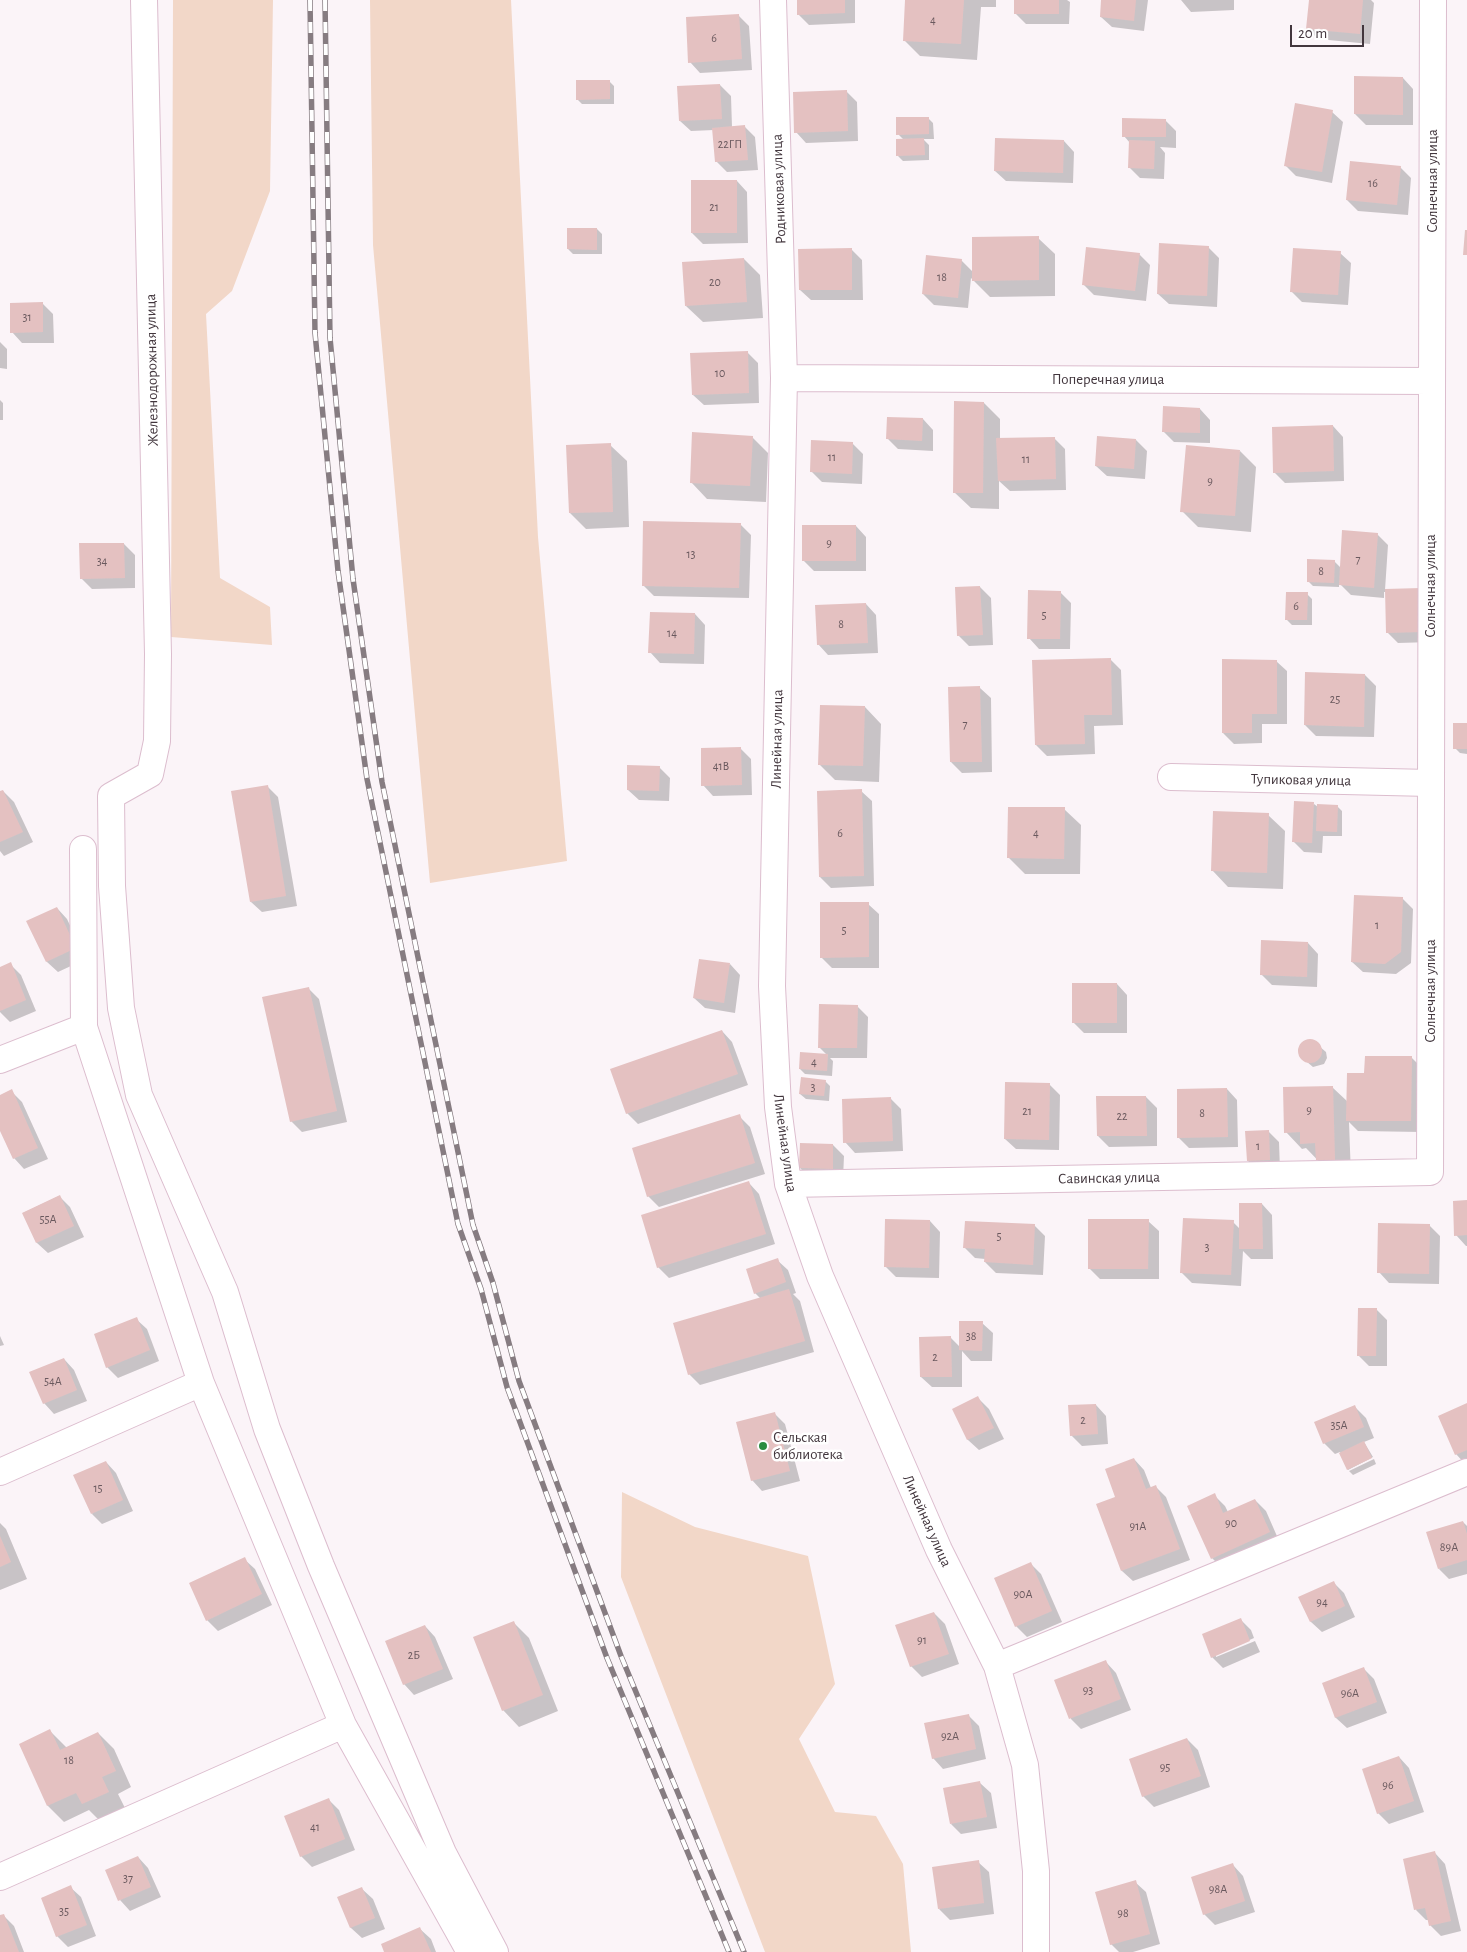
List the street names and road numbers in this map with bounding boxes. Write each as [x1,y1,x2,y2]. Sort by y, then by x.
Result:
street label: Солнечная улица [1423,129,1441,233]
street label: Родниковая улица [768,134,790,244]
street label: Железнодорожная улица [142,293,162,447]
street label: Поперечная улица [1052,370,1164,388]
street label: Солнечная улица [1421,534,1439,638]
street label: Линейная улица [767,689,787,789]
street label: Тупиковая улица [1251,770,1351,790]
street label: Солнечная улица [1421,939,1439,1043]
street label: Линейная улица [769,1093,801,1193]
street label: Савинская улица [1058,1168,1160,1188]
street label: Линейная улица [899,1472,955,1570]

